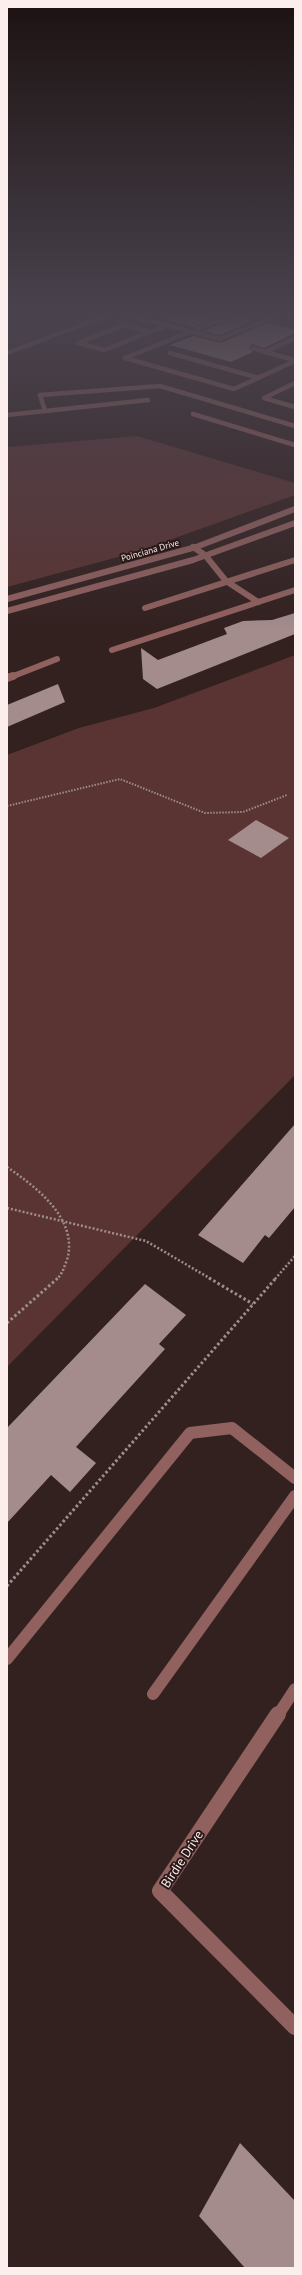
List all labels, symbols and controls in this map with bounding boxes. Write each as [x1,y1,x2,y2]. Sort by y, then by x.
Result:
street label: Poinciana Drive [120,536,181,564]
street label: Birdie Drive [157,1827,207,1891]

